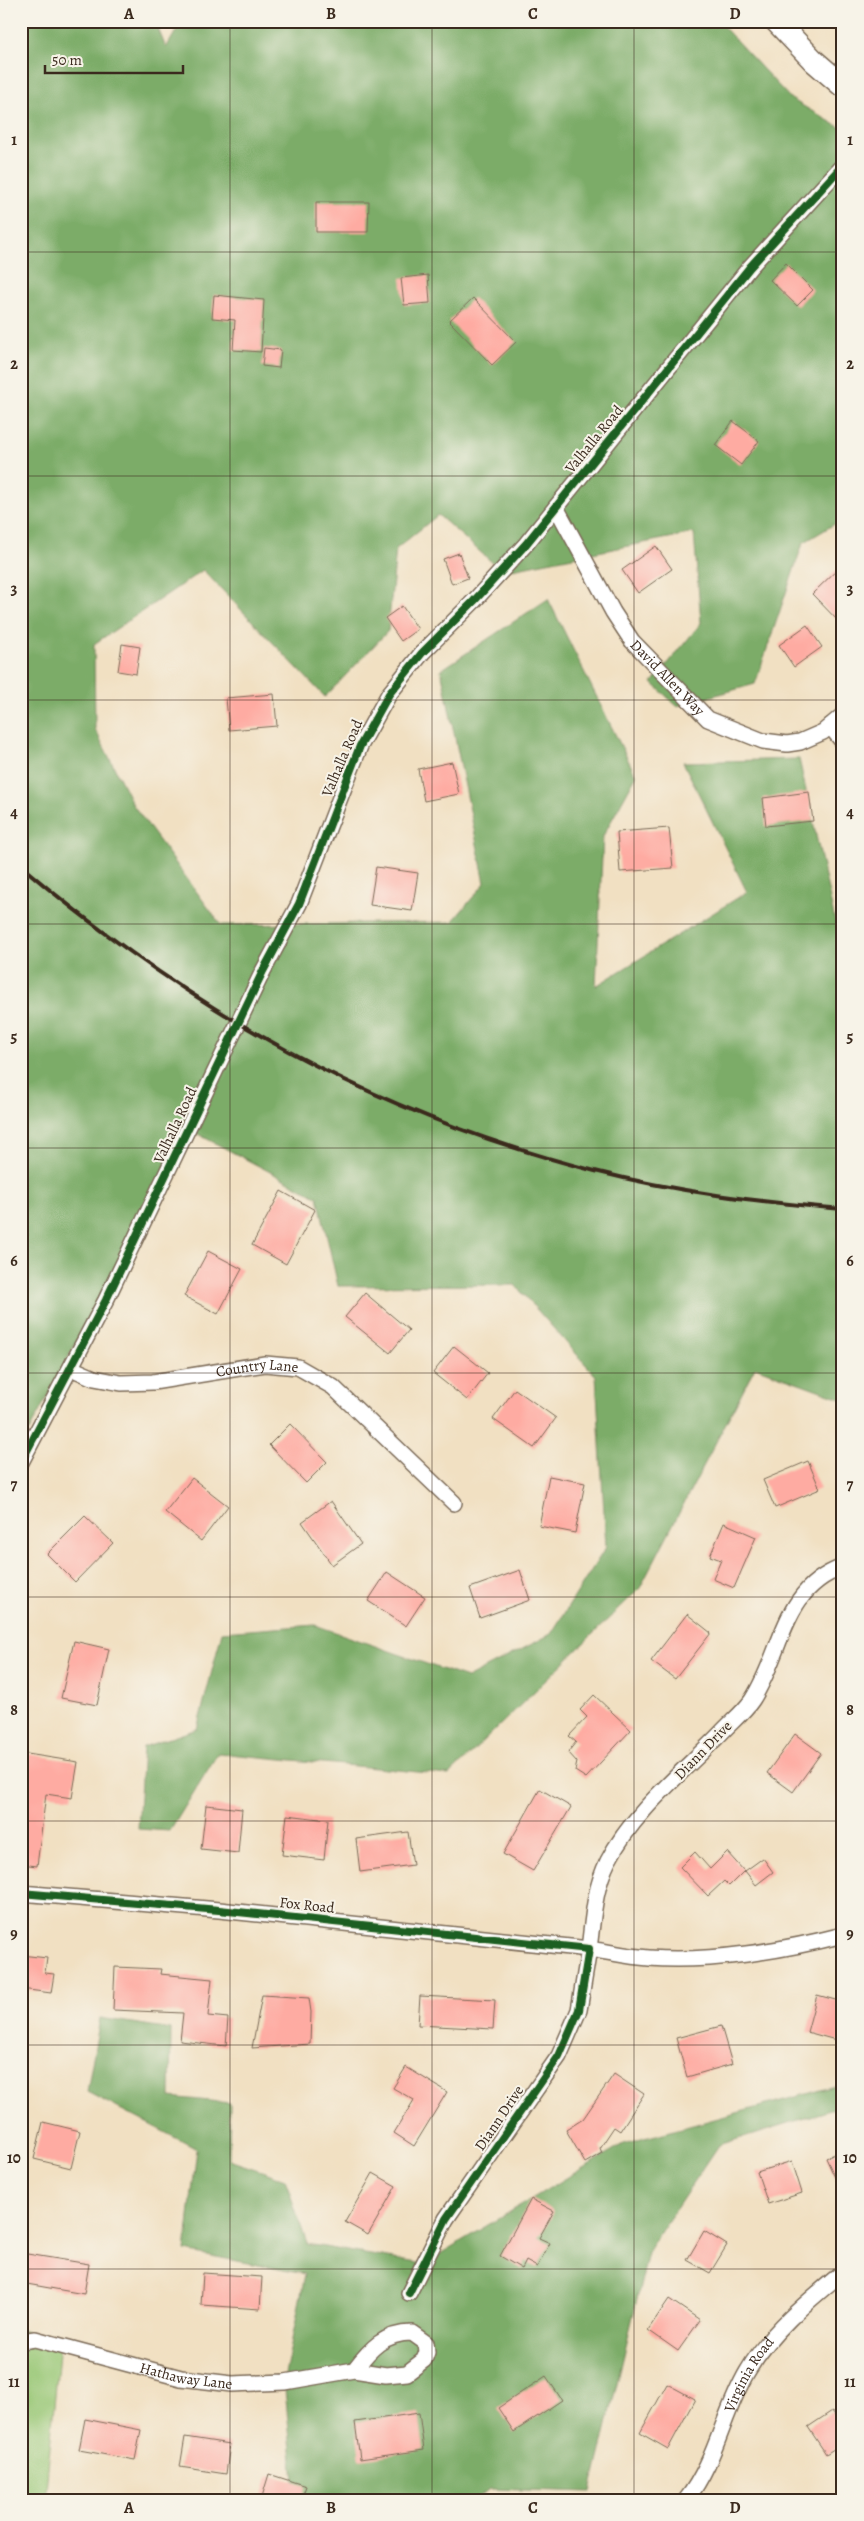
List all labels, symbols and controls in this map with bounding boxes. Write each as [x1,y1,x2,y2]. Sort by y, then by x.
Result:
text: A [123,3,135,25]
text: B [326,3,336,25]
text: C [528,3,538,25]
text: D [729,3,741,25]
scale bar [45,42,182,74]
text: 50 m [52,50,82,70]
text: 1 [11,129,17,151]
text: 1 [847,129,853,151]
text: 2 [10,353,18,375]
text: 2 [846,353,854,375]
street label: Valhalla Road [560,400,628,478]
text: 3 [11,578,18,600]
text: 3 [847,578,854,600]
street label: David Allen Way [626,635,709,720]
street label: Valhalla Road [316,715,368,801]
text: 4 [10,802,18,824]
text: 4 [846,802,854,824]
text: 5 [11,1026,18,1048]
text: 5 [847,1026,854,1048]
street label: Valhalla Road [148,1083,202,1167]
text: 6 [10,1250,18,1272]
text: 6 [846,1250,854,1272]
street label: Country Lane [214,1354,300,1382]
text: 7 [11,1474,18,1496]
text: 7 [847,1474,854,1496]
text: 8 [10,1699,18,1721]
text: 8 [846,1699,854,1721]
street label: Diann Drive [670,1716,736,1784]
street label: Fox Road [278,1892,337,1918]
text: 9 [10,1923,18,1945]
text: 9 [846,1923,854,1945]
street label: Diann Drive [470,2081,528,2155]
text: 10 [7,2147,21,2169]
text: 10 [843,2147,857,2169]
street label: Virginia Road [719,2332,779,2416]
street label: Hathaway Lane [138,2357,234,2394]
text: 11 [8,2371,20,2393]
text: 11 [844,2371,856,2393]
text: A [123,2497,135,2519]
text: B [326,2497,336,2519]
text: C [528,2497,538,2519]
text: D [729,2497,741,2519]

